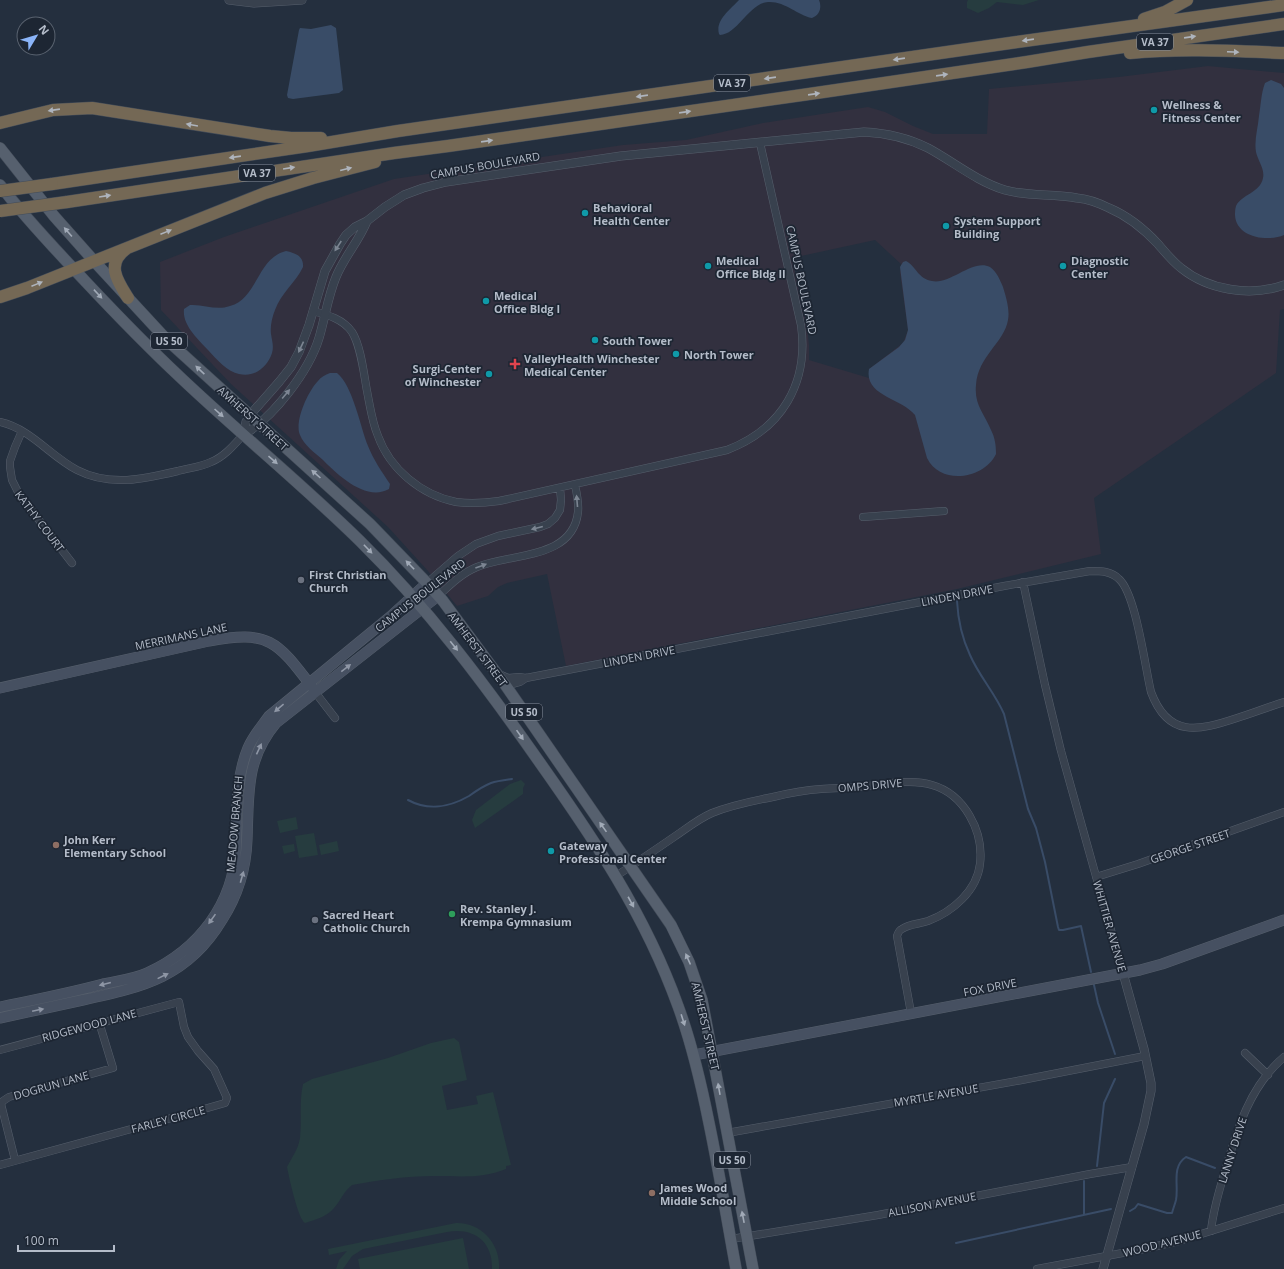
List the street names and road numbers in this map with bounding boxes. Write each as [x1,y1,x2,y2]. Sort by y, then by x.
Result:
road number: VA 37 [1137,34,1173,50]
road number: VA 37 [714,75,750,91]
street label: CAMPUS BOULEVARD [429,148,541,182]
road number: VA 37 [239,165,275,181]
street label: CAMPUS BOULEVARD [783,224,821,336]
road number: US 50 [151,333,187,349]
street label: AMHERST STREET [215,382,291,454]
street label: KATHY COURT [12,487,68,555]
street label: CAMPUS BOULEVARD [372,555,468,635]
street label: LINDEN DRIVE [920,581,994,609]
street label: AMHERST STREET [445,609,511,689]
street label: MERRIMANS LANE [134,619,228,653]
street label: LINDEN DRIVE [602,642,676,670]
road number: US 50 [506,704,542,720]
street label: MEADOW BRANCH [222,775,246,873]
street label: OMPS DRIVE [837,775,903,795]
street label: GEORGE STREET [1148,825,1232,867]
street label: WHITTIER AVENUE [1090,879,1130,973]
street label: FOX DRIVE [962,974,1018,1000]
street label: AMHERST STREET [689,980,723,1072]
street label: RIDGEWOOD LANE [40,1005,138,1045]
street label: DOGRUN LANE [12,1067,90,1103]
street label: MYRTLE AVENUE [893,1080,979,1110]
street label: FARLEY CIRCLE [129,1102,207,1136]
street label: LANNY DRIVE [1214,1115,1250,1185]
road number: US 50 [714,1152,750,1168]
street label: ALLISON AVENUE [887,1188,977,1220]
street label: WOOD AVENUE [1121,1226,1203,1260]

